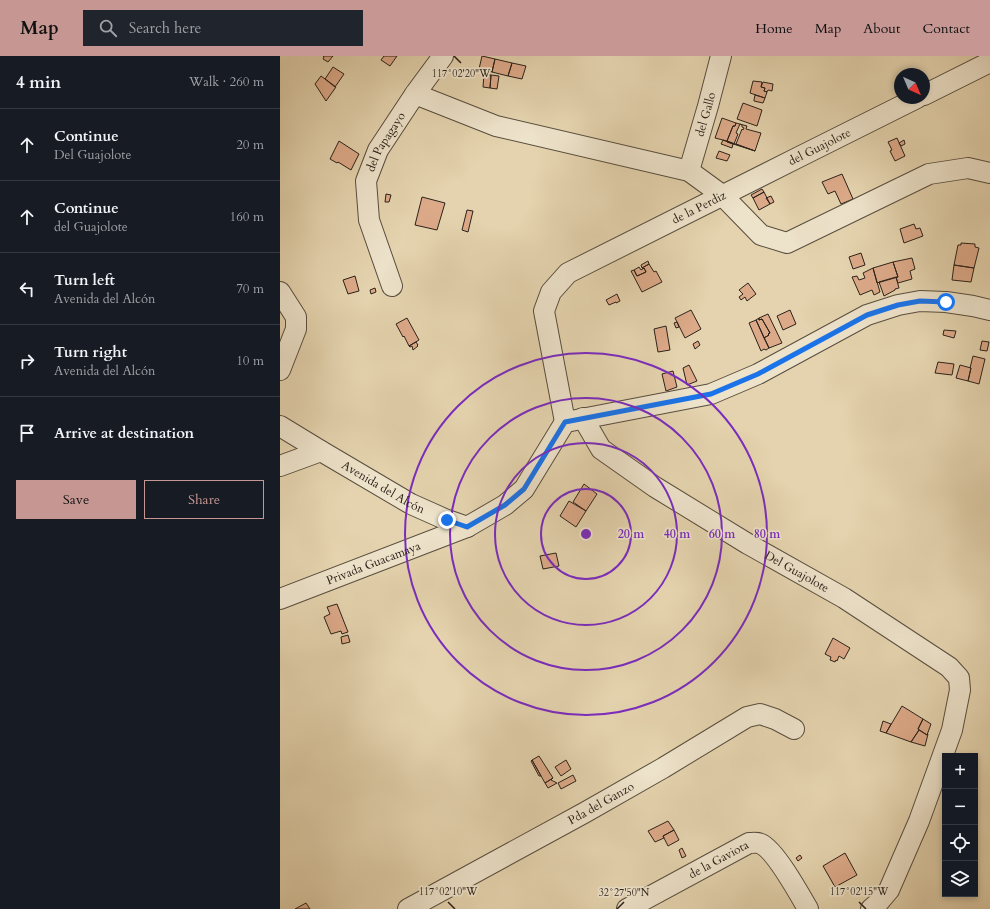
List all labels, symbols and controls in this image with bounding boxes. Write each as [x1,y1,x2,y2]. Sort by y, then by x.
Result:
search box [83,10,363,46]
text: Map [20,15,59,41]
icon: search [97,17,119,39]
text: Search here [129,18,201,38]
text: Home [755,19,793,38]
text: Map [815,19,841,38]
text: About [863,19,900,38]
text: Contact [922,19,970,38]
text: 117°02'20"W [432,67,491,81]
north arrow [894,68,930,104]
text: 4 min [16,71,61,94]
text: Walk · 260 m [189,73,264,91]
street label: del Gallo [691,90,719,138]
street label: del Papagayo [362,108,409,174]
street label: del Guajolote [785,124,853,169]
text: Continue [54,126,119,146]
icon: ahead [16,134,38,156]
text: 20 m [236,136,264,154]
text: Del Guajolote [54,146,131,164]
street label: de la Perdiz [669,187,729,228]
text: Continue [54,198,119,218]
icon: ahead [16,206,38,228]
text: 160 m [230,208,264,226]
text: del Guajolote [54,218,128,236]
text: Turn left [54,270,115,290]
icon: left [16,278,38,300]
text: 70 m [236,280,264,298]
text: Avenida del Alcón [54,290,155,308]
route start [937,293,955,311]
text: Turn right [54,342,127,362]
icon: right [16,350,38,372]
text: 10 m [236,352,264,370]
text: Avenida del Alcón [54,362,155,380]
icon: arrive [16,422,38,444]
text: Arrive at destination [54,423,194,443]
street label: Avenida del Alcón [339,457,428,517]
button: Save [16,480,136,519]
button: Share [144,480,264,519]
route end [438,511,456,529]
text: 20 m [618,526,645,542]
text: 40 m [664,526,691,542]
text: 60 m [709,526,736,542]
text: 80 m [754,526,781,542]
centre of rings [579,527,593,541]
street label: Privada Guacamaya [324,537,424,588]
street label: Del Guajolote [762,547,832,596]
map controls [942,753,978,897]
button: + [942,753,978,789]
street label: Pda del Ganzo [565,778,637,828]
button: − [942,789,978,825]
button: locate [942,825,978,861]
street label: de la Gaviota [686,836,752,882]
button: layers [942,861,978,897]
text: 117°02'10"W [419,885,478,899]
text: 117°02'15"W [830,885,889,899]
text: 32°27'50"N [599,886,650,900]

